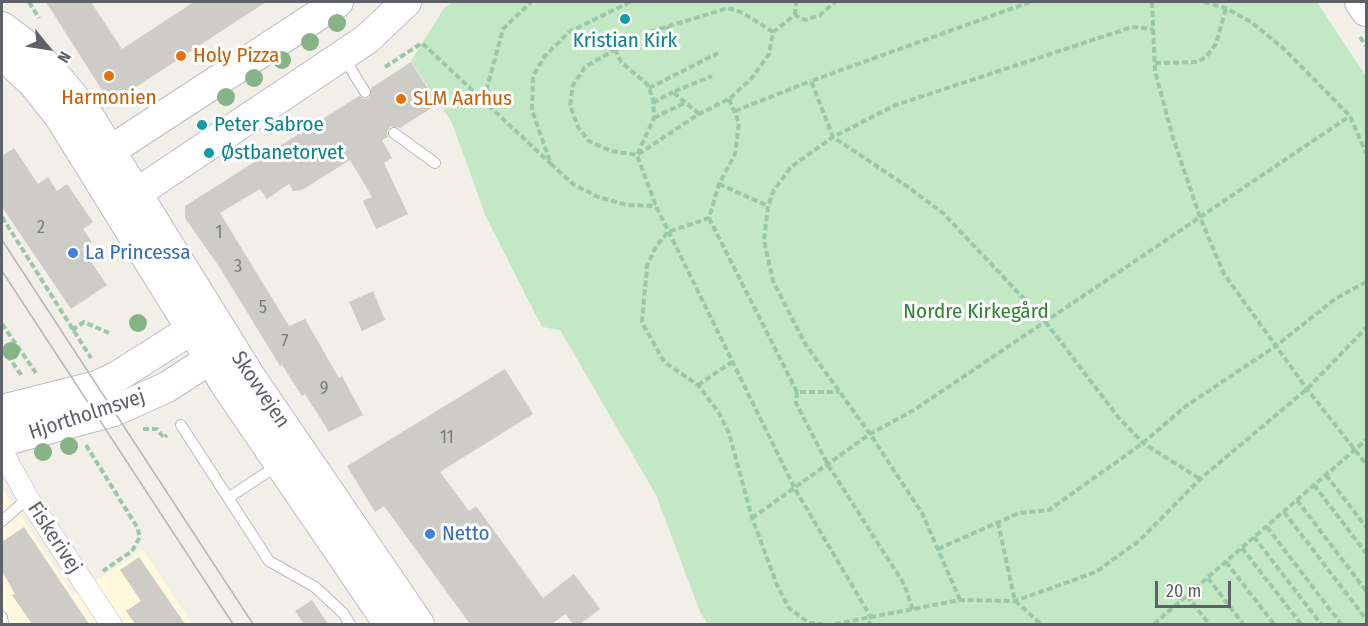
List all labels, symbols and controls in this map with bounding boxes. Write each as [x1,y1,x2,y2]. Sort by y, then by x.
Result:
marker: Kristian Kirk [618,12,632,26]
north arrow [18,18,78,78]
place label: Kristian Kirk [573,28,677,54]
place label: Holy Pizza [193,43,279,69]
text: N [53,48,75,66]
marker: Holy Pizza [174,49,188,63]
marker: Harmonien [102,69,116,83]
place label: Harmonien [61,85,157,111]
place label: SLM Aarhus [413,86,512,112]
marker: SLM Aarhus [394,92,408,106]
place label: Peter Sabroe [214,112,324,138]
marker: Peter Sabroe [195,118,209,132]
place label: Østbanetorvet [221,140,344,166]
marker: Østbanetorvet [202,146,216,160]
house number: 2 [37,217,45,239]
house number: 1 [215,222,223,244]
place label: La Princessa [85,240,190,266]
marker: La Princessa [66,246,80,260]
house number: 3 [234,256,242,278]
house number: 5 [259,297,267,319]
park label: Nordre Kirkegård [903,299,1049,325]
house number: 7 [281,331,289,353]
street label: Skovvejen [225,347,295,433]
house number: 9 [320,378,328,400]
street label: Hjortholmsvej [26,384,148,446]
house number: 11 [440,427,454,449]
street label: Fiskerivej [22,497,86,579]
place label: Netto [442,521,490,547]
marker: Netto [423,527,437,541]
scale bar [1158,569,1234,607]
text: 20 m [1166,580,1201,602]

